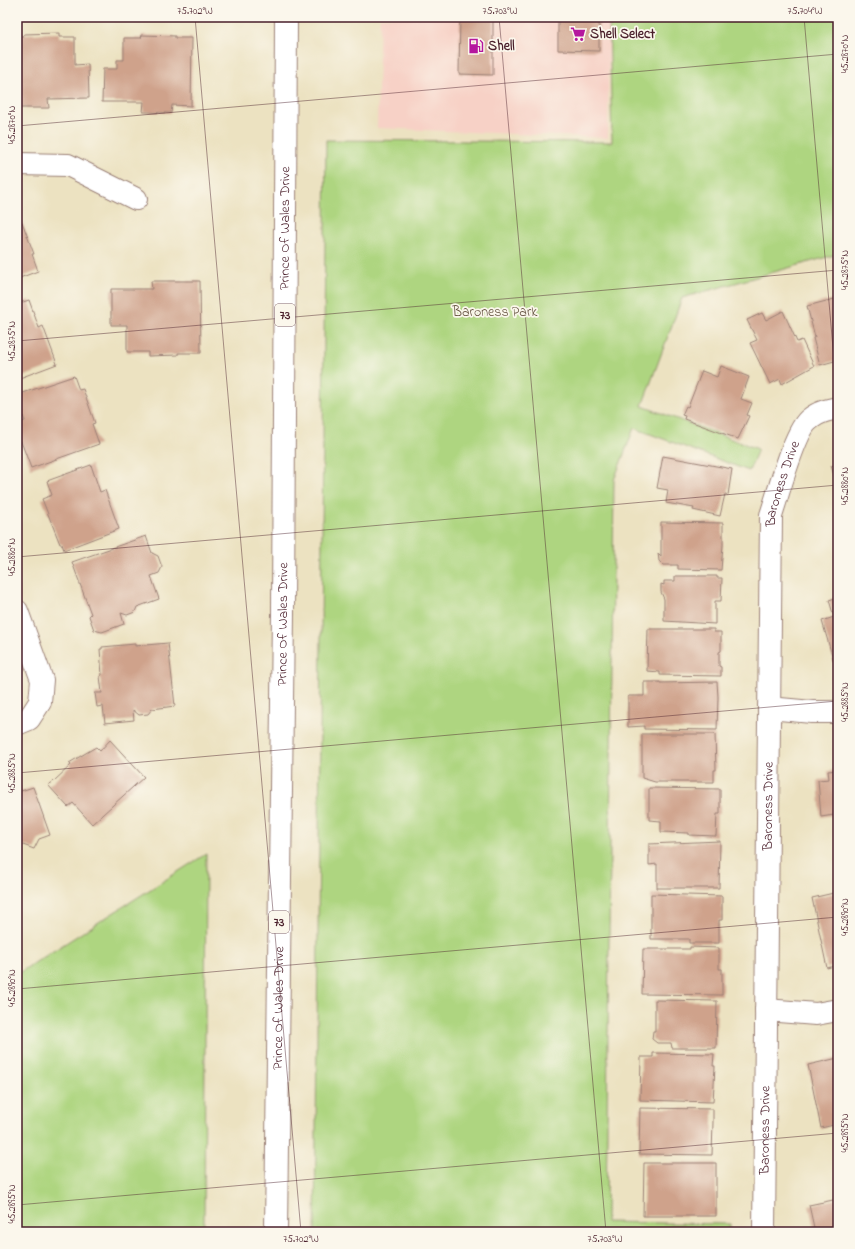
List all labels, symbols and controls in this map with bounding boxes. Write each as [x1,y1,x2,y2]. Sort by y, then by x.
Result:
text: 75.702°W [177,4,213,19]
text: 75.703°W [483,4,518,19]
text: 75.704°W [788,4,823,19]
place label: Shell Select [590,24,655,45]
supermarket icon: Shell Select [569,25,587,43]
text: 45.2870°N [838,35,853,73]
place label: Shell [488,36,515,57]
fuel station icon: Shell [467,37,485,55]
text: 45.2870°N [5,106,20,144]
street label: Prince Of Wales Drive [274,166,296,290]
text: 45.2875°N [838,250,853,290]
park label: Baroness Park [452,302,538,323]
road number: 73 [275,304,295,326]
text: 45.2875°N [5,321,20,361]
street label: Baroness Drive [760,437,806,528]
text: 45.2880°N [838,467,853,505]
text: 45.2880°N [5,538,20,576]
street label: Prince Of Wales Drive [272,562,294,686]
text: 45.2885°N [838,682,853,722]
text: 45.2885°N [5,753,20,793]
street label: Baroness Drive [757,761,779,852]
text: 45.2890°N [838,898,853,936]
road number: 73 [269,911,289,933]
street label: Prince Of Wales Drive [267,946,290,1070]
text: 45.2890°N [5,969,20,1007]
street label: Baroness Drive [754,1085,776,1176]
text: 45.2895°N [838,1113,853,1152]
text: 45.2895°N [5,1184,20,1223]
text: 75.702°W [283,1232,319,1247]
text: 75.703°W [588,1232,623,1247]

